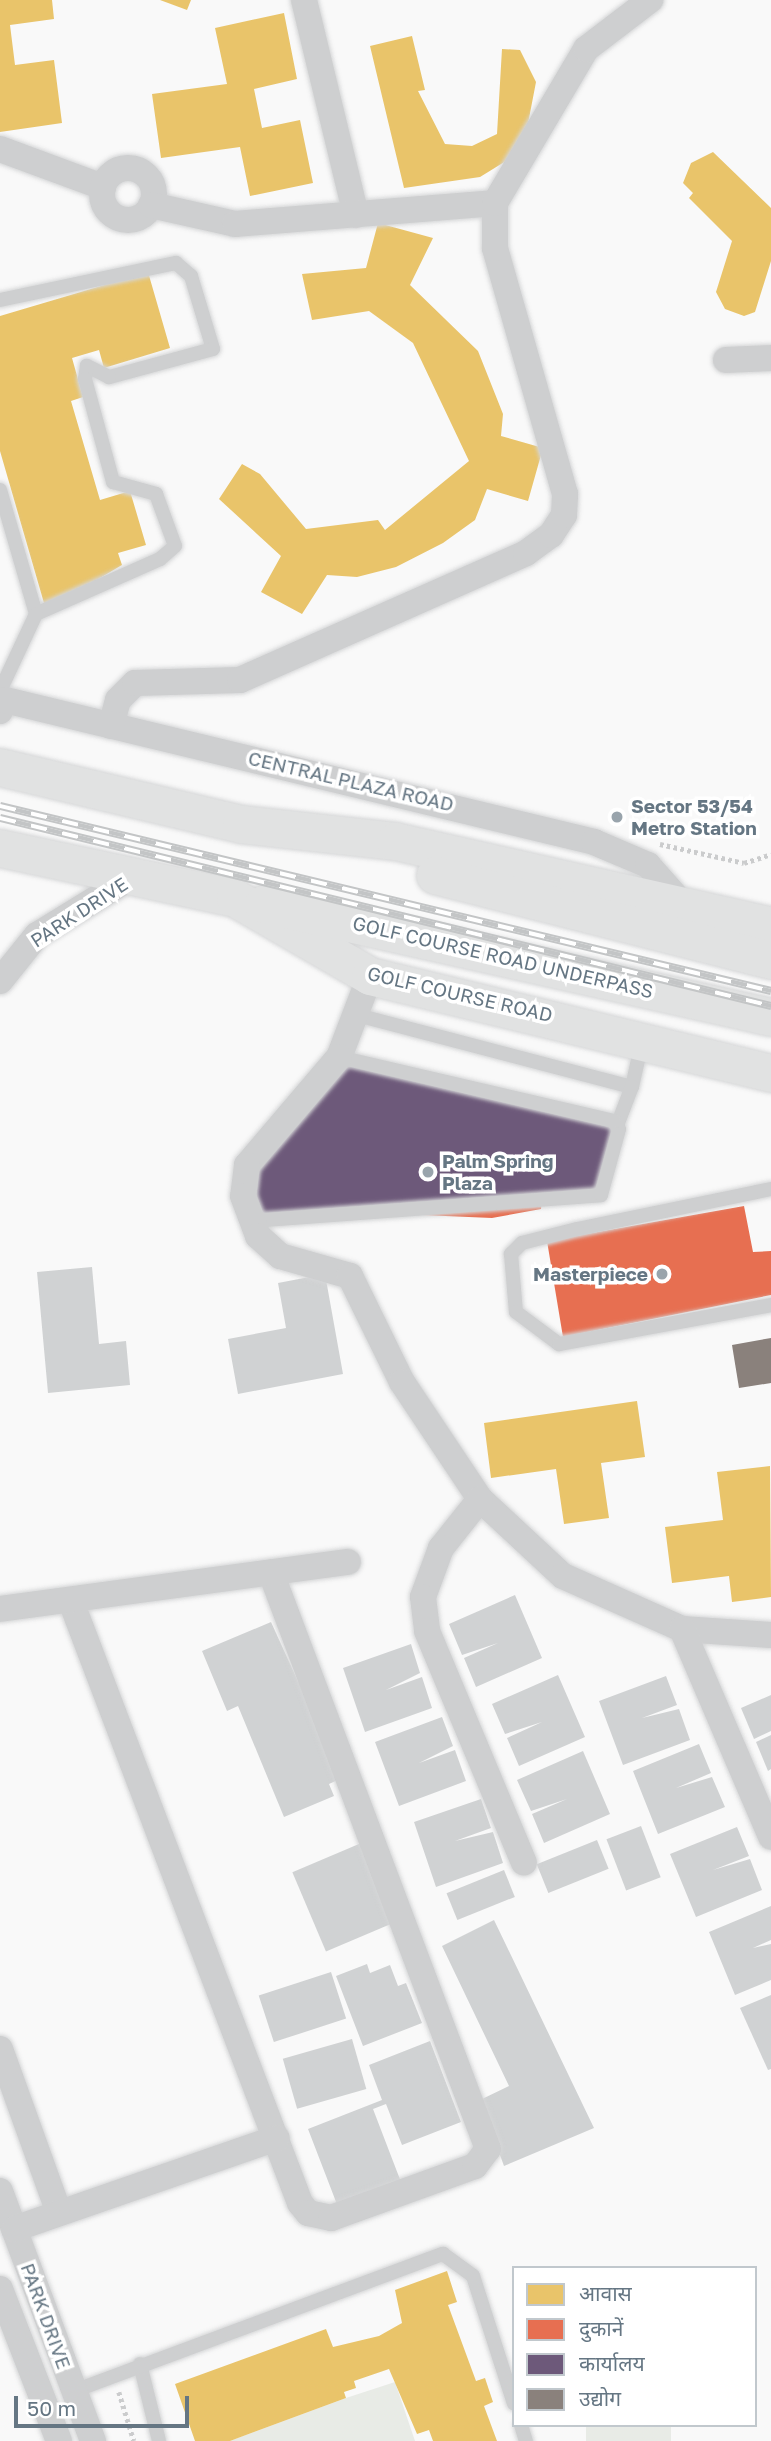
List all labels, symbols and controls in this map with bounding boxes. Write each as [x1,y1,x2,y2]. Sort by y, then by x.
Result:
street label: CENTRAL PLAZA ROAD [246,746,456,816]
place label: Sector 53/54 Metro Station [631,795,757,839]
marker: Sector 53/54 Metro Station [609,809,625,825]
street label: PARK DRIVE [26,872,132,952]
street label: GOLF COURSE ROAD UNDERPASS [350,911,656,1003]
street label: GOLF COURSE ROAD [365,962,555,1026]
place label: Palm Spring Plaza [442,1150,553,1194]
marker: Palm Spring Plaza [420,1164,436,1180]
place label: Masterpiece [533,1263,648,1285]
marker: Masterpiece [654,1266,670,1282]
street label: PARK DRIVE [16,2260,76,2372]
legend [512,2266,757,2427]
text: आवास [579,2280,632,2306]
text: दुकानें [579,2315,623,2341]
text: कार्यालय [579,2350,645,2376]
scale bar [18,2382,192,2426]
text: उद्योग [579,2385,621,2411]
text: 50 m [27,2395,76,2421]

